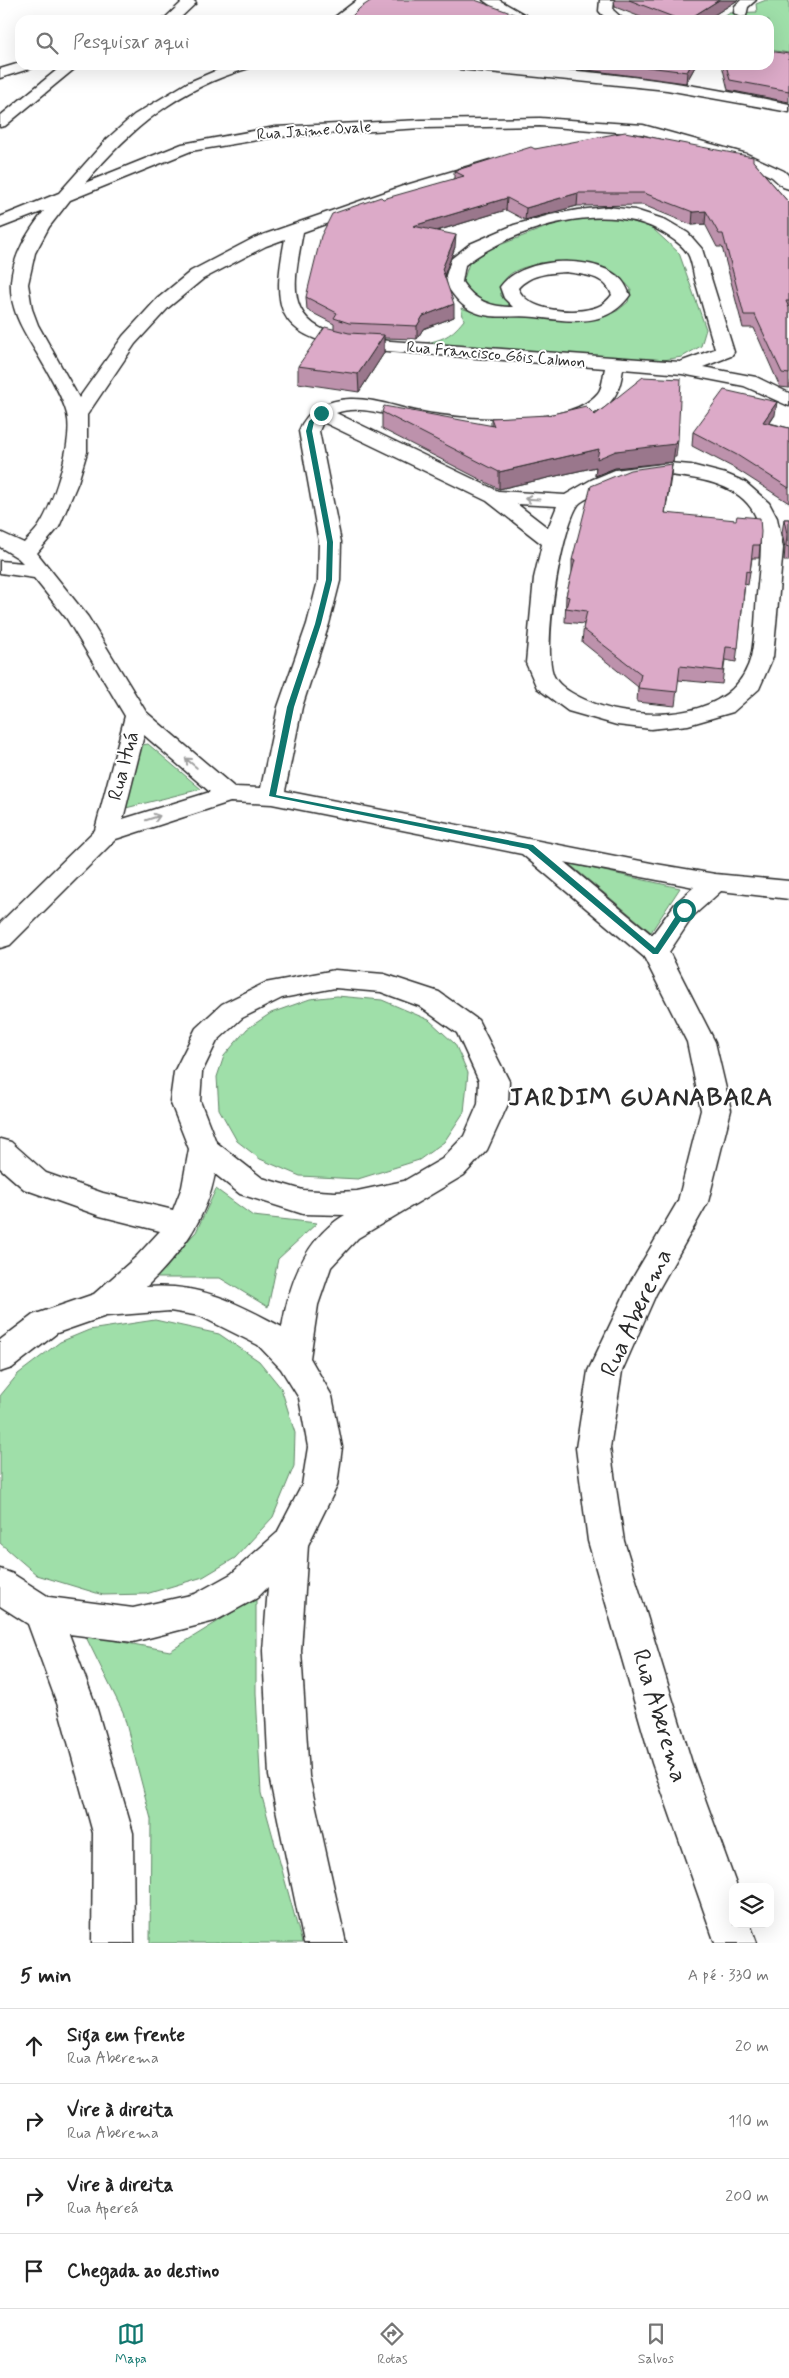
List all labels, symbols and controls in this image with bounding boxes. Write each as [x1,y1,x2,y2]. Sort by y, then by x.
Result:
search box [15,15,774,70]
icon: search [33,29,61,57]
text: Pesquisar aqui [73,30,189,55]
street label: Rua Jaime Ovale [256,117,372,145]
street label: Rua Francisco Góis Calmon [405,337,587,373]
route end [310,402,333,425]
one-way arrow [524,495,540,504]
street label: Rua Ituá [102,728,146,804]
one-way arrow [185,757,198,768]
one-way arrow [145,813,160,822]
route start [673,899,696,922]
district label: JARDIM GUANABARA [509,1082,773,1115]
street label: Rua Aberema [594,1244,680,1382]
street label: Rua Aberema [624,1646,694,1786]
map controls [729,1883,774,1928]
button: layers [729,1883,774,1928]
text: 5 min [20,1962,72,1990]
text: A pé · 330 m [688,1965,769,1986]
text: Siga em frente [67,2023,185,2048]
icon: ahead [20,2032,48,2060]
text: 20 m [735,2036,769,2057]
text: Rua Aberema [67,2048,159,2069]
text: Vire à direita [67,2098,173,2123]
icon: right [20,2107,48,2135]
text: 110 m [728,2111,769,2132]
text: Rua Aberema [67,2123,159,2144]
text: Vire à direita [67,2173,173,2198]
icon: right [20,2182,48,2210]
text: 200 m [725,2186,769,2207]
text: Rua Apereá [67,2198,139,2219]
icon: arrive [20,2257,48,2285]
text: Chegada ao destino [67,2259,219,2284]
tab: Mapa [115,2320,147,2368]
tab: Rotas [377,2320,408,2368]
tab: Salvos [638,2320,674,2368]

